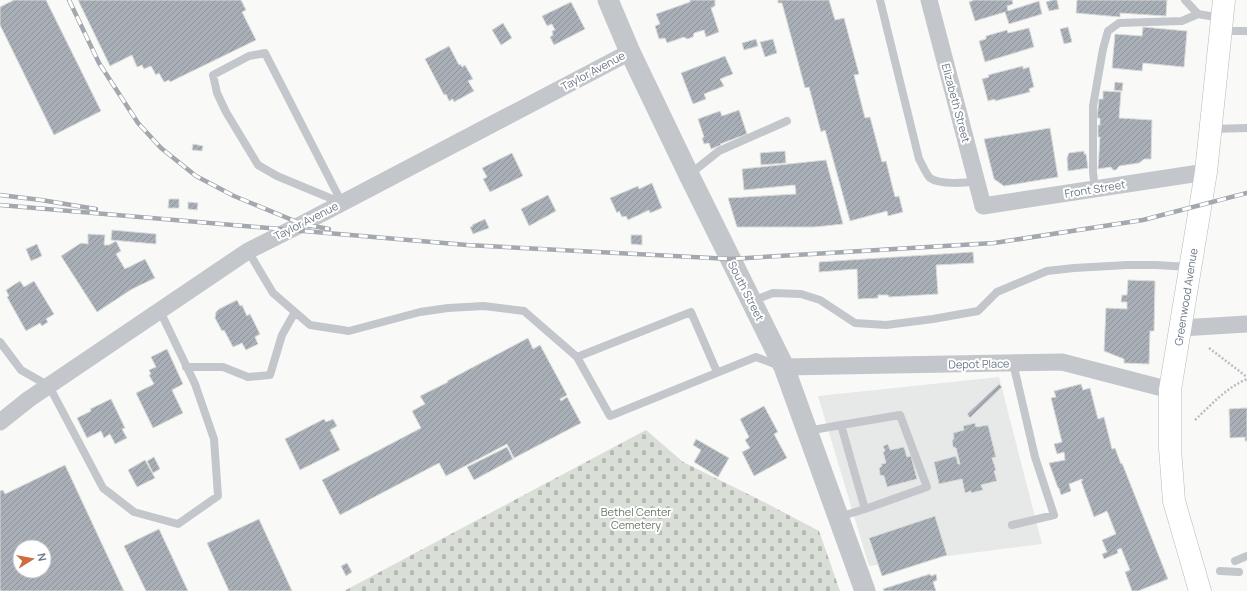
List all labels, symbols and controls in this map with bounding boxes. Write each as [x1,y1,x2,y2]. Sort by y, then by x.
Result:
street label: Taylor Avenue [558,47,628,94]
street label: Elizabeth Street [939,62,974,144]
street label: Front Street [1063,176,1126,201]
street label: Taylor Avenue [271,198,341,243]
street label: Greenwood Avenue [1170,247,1201,347]
street label: South Street [725,258,768,323]
street label: Depot Place [948,355,1010,372]
park label: Bethel Center Cemetery [601,504,671,532]
north arrow [12,539,52,579]
text: N [34,552,50,562]

